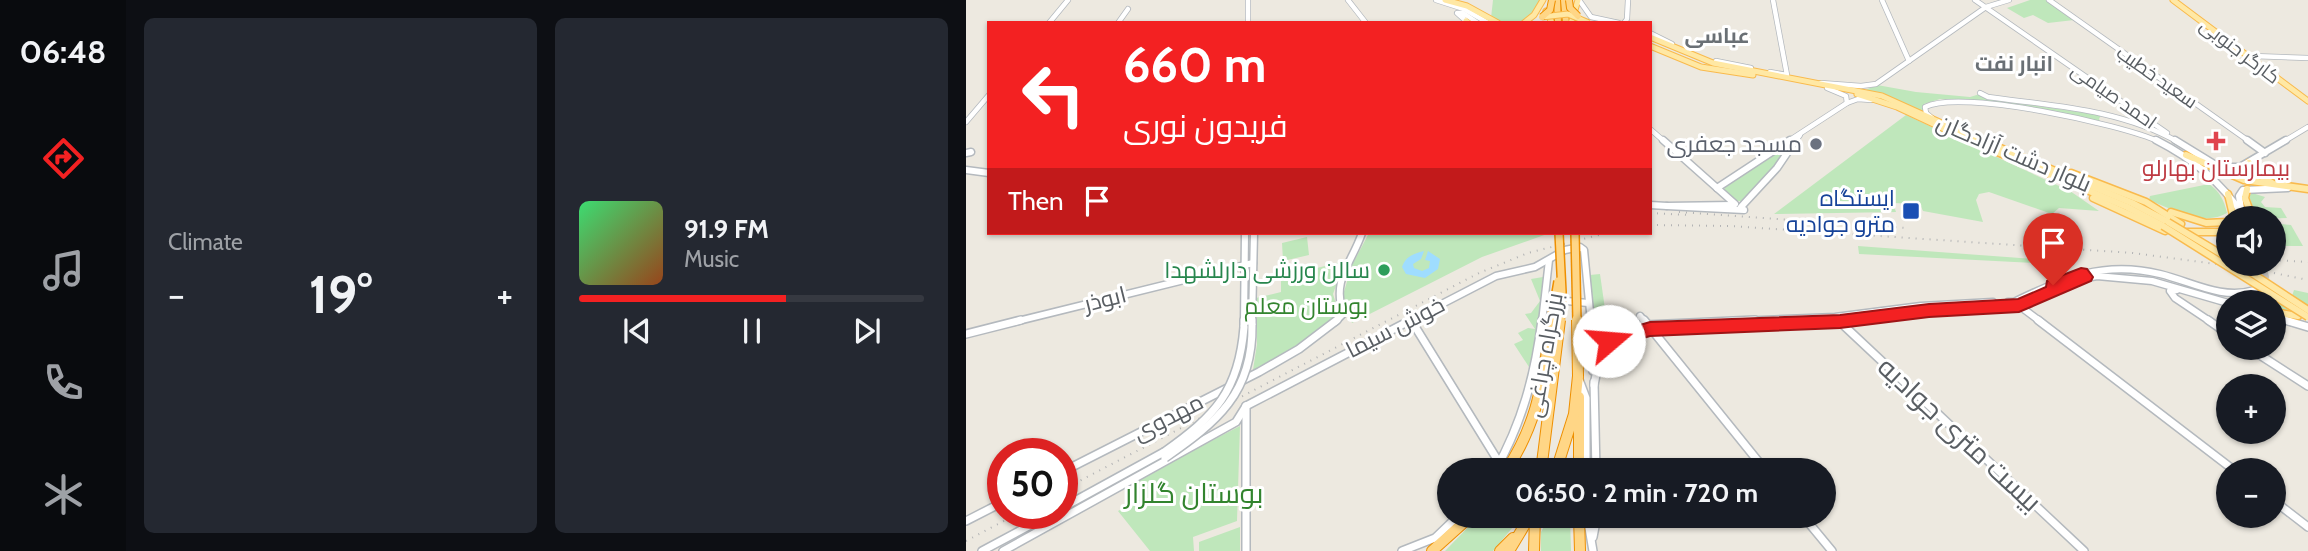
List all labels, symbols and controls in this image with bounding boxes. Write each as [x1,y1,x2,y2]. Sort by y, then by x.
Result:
street label: کارگر جنوبی [2195,13,2285,89]
district label: عباسی [1684,23,1750,48]
text: 06:48 [20,32,106,71]
text: 660 m [1123,35,1266,94]
street label: سعید خطیب [2112,41,2202,113]
icon: left [1008,49,1099,140]
district label: انبار نفت [1975,51,2053,76]
street label: احمد صیامی [2067,58,2161,134]
text: فریدون نوری [1123,106,1288,145]
street label: بلوار دشت آزادگان [1933,108,2095,198]
place label: مسجد جعفری [1667,130,1802,158]
marker: بیمارستان بهارلو [2206,131,2226,151]
icon: directions [39,134,88,183]
marker: مسجد جعفری [1808,136,1824,152]
place label: بیمارستان بهارلو [2142,154,2290,182]
icon: arrive [1078,182,1116,220]
place label: ایستگاه مترو جوادیه [1786,184,1895,238]
text: Then [1008,185,1064,217]
marker: ایستگاه مترو جوادیه [1901,201,1921,221]
map controls [2216,206,2286,528]
button: sound [2216,206,2286,276]
text: 91.9 FM [684,213,769,245]
pin [2023,213,2083,285]
icon: arrive [2034,224,2072,262]
text: Climate [168,228,243,256]
text: Music [684,245,739,273]
icon: music [39,246,88,295]
place label: سالن ورزشی دارلشهدا [1164,256,1370,284]
marker: سالن ورزشی دارلشهدا [1376,262,1392,278]
text: 19° [309,263,372,326]
text: − [168,271,185,318]
text: + [496,271,513,318]
street label: ابوذر [1079,280,1129,318]
street label: خوش سیما [1341,290,1449,364]
street label: بزرگراه چراغی [1519,290,1570,420]
button: layers [2216,290,2286,360]
park label: بوستان معلم [1244,292,1368,322]
position arrow [1572,304,1646,378]
icon: previous [618,312,656,350]
icon: pause [733,312,771,350]
icon: next [848,312,886,350]
street label: بیست متری جوادیه [1871,349,2049,519]
icon: phone [39,358,88,407]
button: + [2216,374,2286,444]
street label: مهدوی [1128,387,1208,447]
speed limit sign: 50 [987,438,1078,529]
button: − [2216,458,2286,528]
icon: climate [39,470,88,519]
park label: بوستان گلزار [1122,476,1264,510]
text: 06:50 · 2 min · 720 m [1515,477,1758,509]

